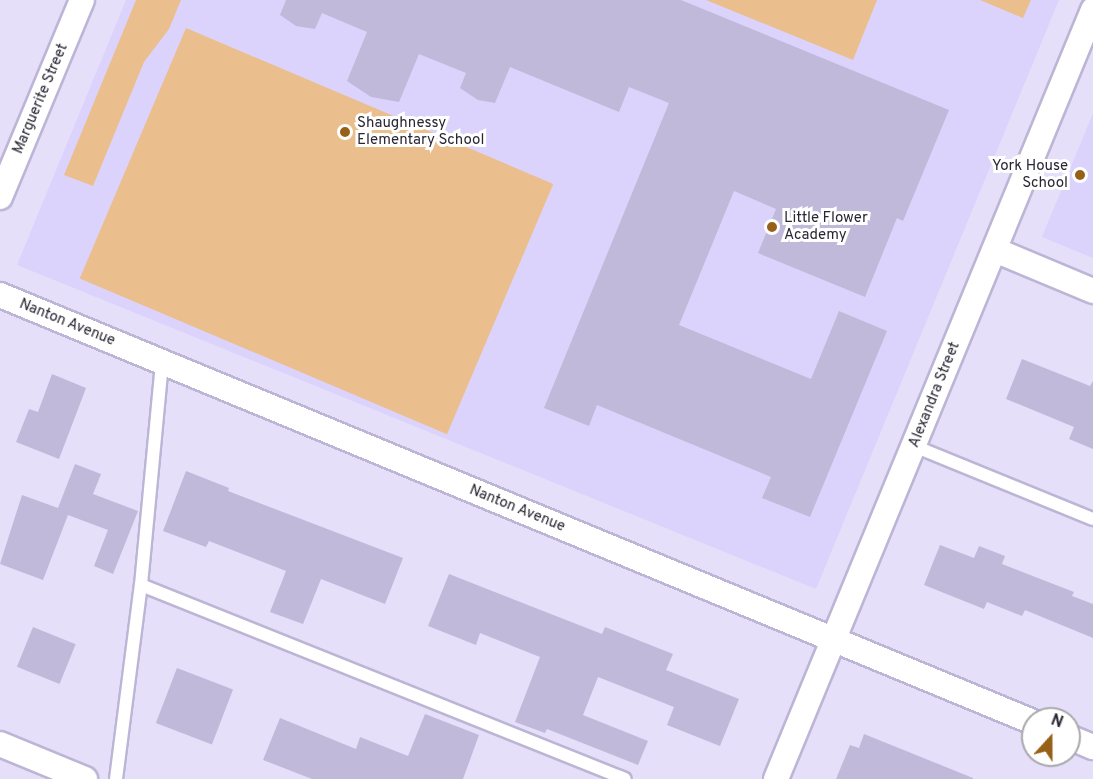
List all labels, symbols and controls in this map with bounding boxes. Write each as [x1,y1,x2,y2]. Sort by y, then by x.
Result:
street label: Marguerite Street [10,41,72,157]
place label: Shaughnessy Elementary School [357,114,484,149]
marker: Shaughnessy Elementary School [338,125,352,139]
place label: York House School [992,157,1068,192]
marker: York House School [1073,168,1087,182]
place label: Little Flower Academy [784,209,868,244]
marker: Little Flower Academy [765,220,779,234]
street label: Nanton Avenue [16,295,118,351]
street label: Alexandra Street [906,339,964,451]
street label: Nanton Avenue [466,481,568,537]
north arrow [1021,707,1081,767]
text: N [1048,711,1066,733]

